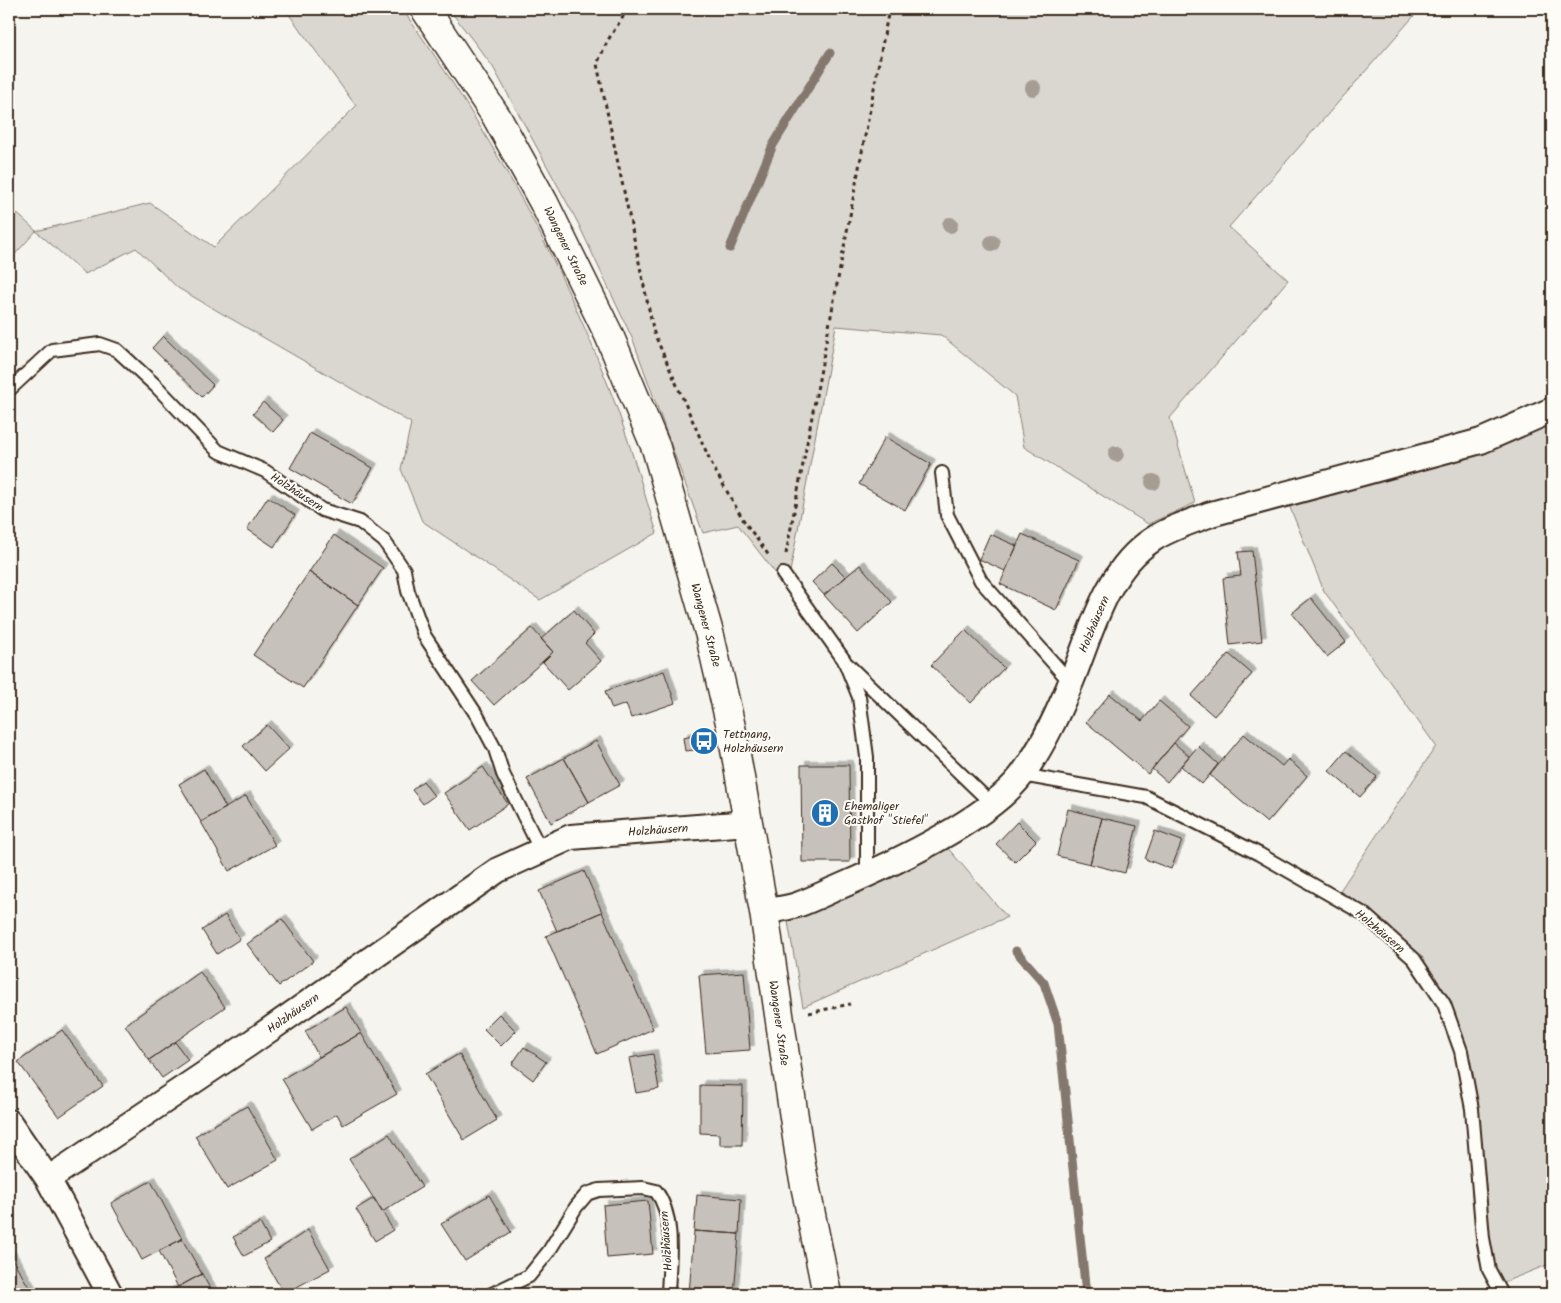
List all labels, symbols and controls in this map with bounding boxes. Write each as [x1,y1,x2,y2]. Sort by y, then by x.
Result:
street label: Wangener Straße [538,203,593,290]
street label: Holzhäusern [266,468,327,517]
street label: Wangener Straße [685,581,726,670]
street label: Holzhäusern [1074,593,1115,656]
place label: Tettnang, Holzhäusern [723,725,783,758]
bus stop icon: Tettnang, Holzhäusern [689,726,719,756]
place label: Ehemaliger Gasthof "Stiefel" [844,797,928,830]
building icon: Ehemaliger Gasthof "Stiefel" [810,798,840,828]
street label: Holzhäusern [627,819,689,842]
street label: Holzhäusern [1350,905,1409,958]
street label: Wangener Straße [763,979,794,1068]
street label: Holzhäusern [263,988,323,1039]
street label: Holzhäusern [655,1210,678,1272]

